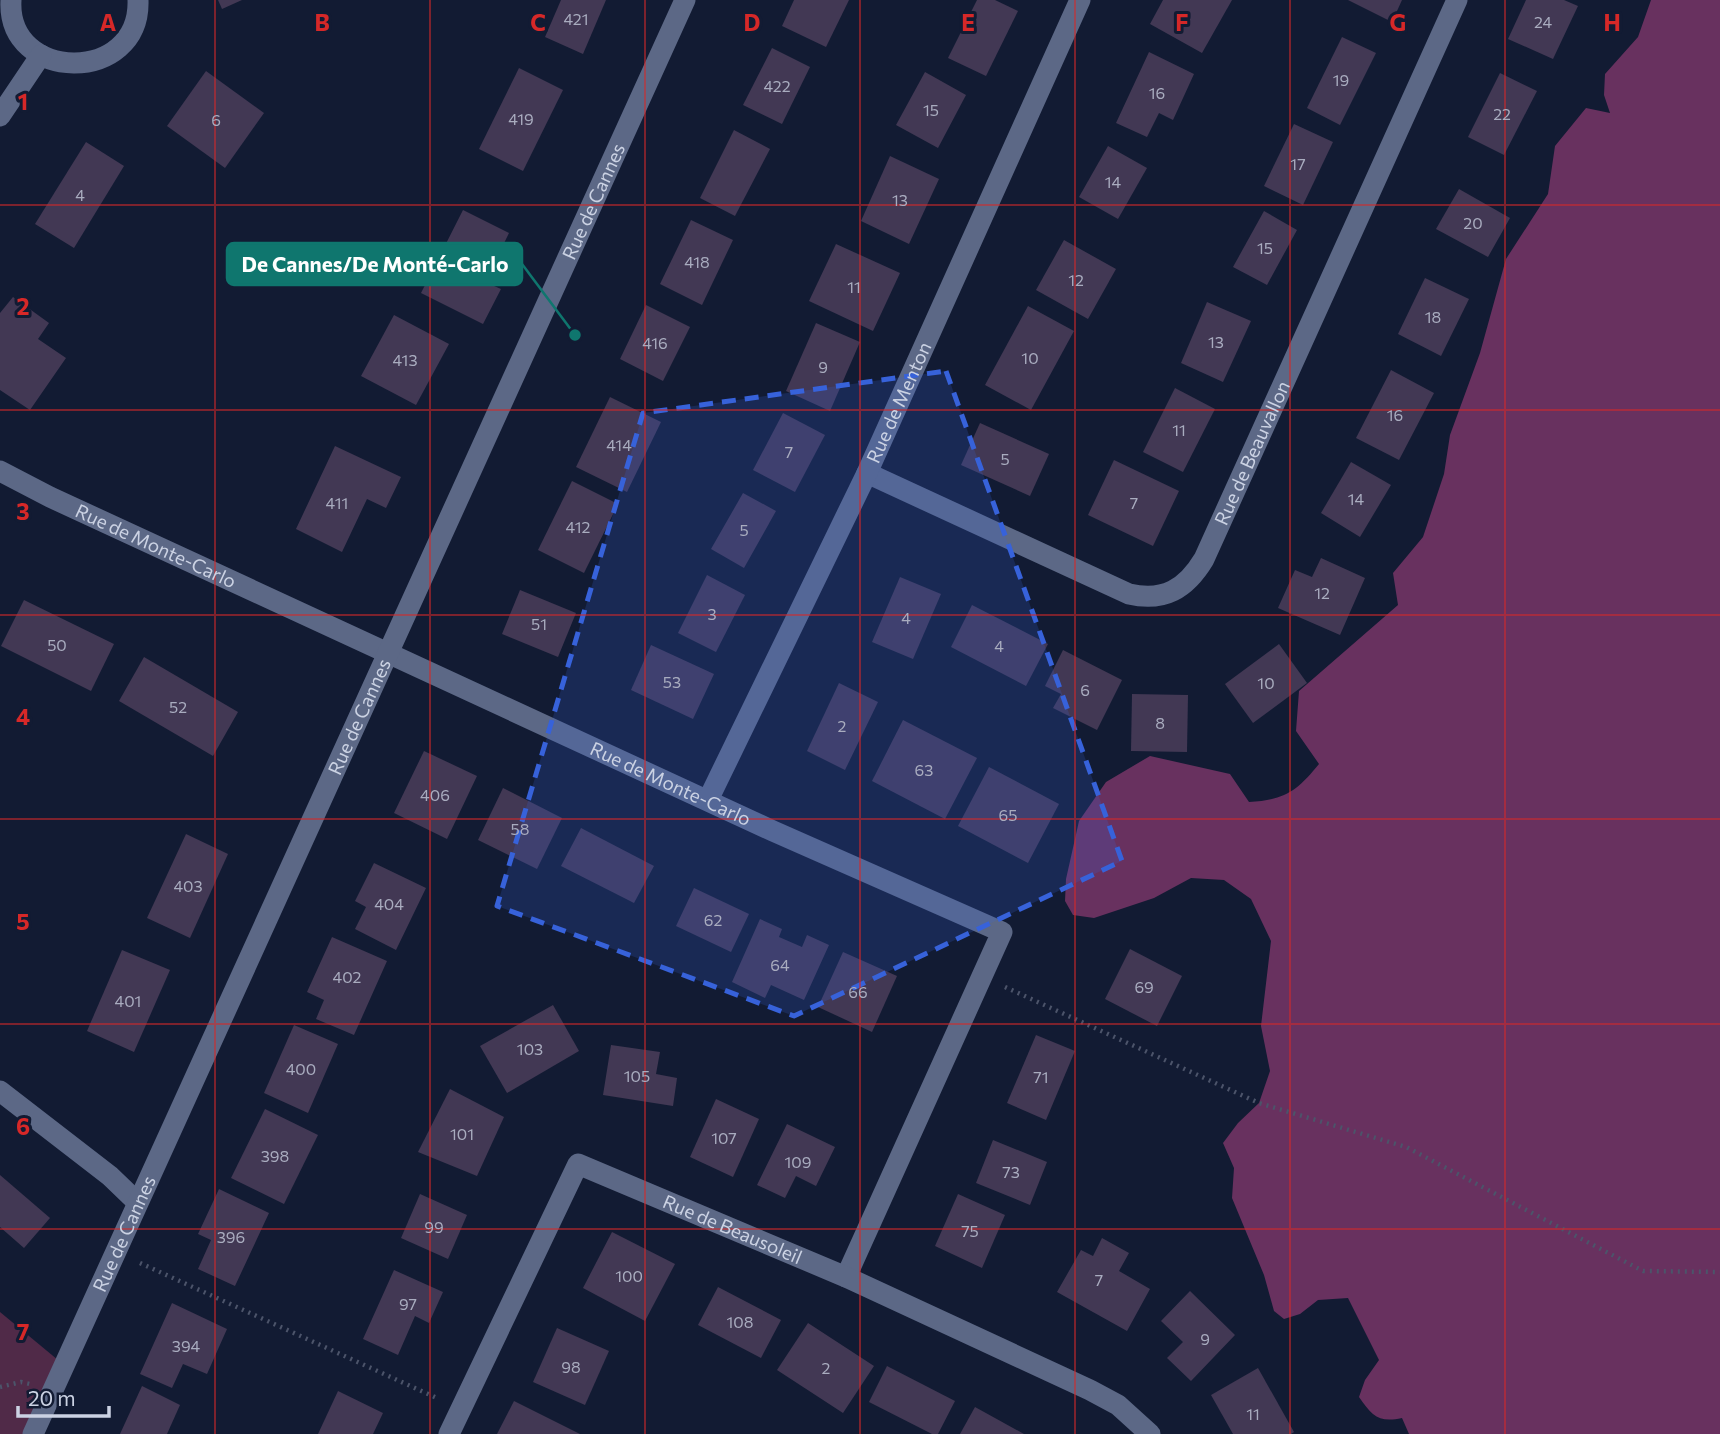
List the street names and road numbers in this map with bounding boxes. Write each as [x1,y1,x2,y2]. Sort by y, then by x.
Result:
street label: Rue de Cannes [557,140,629,263]
street label: Rue de Menton [861,338,936,466]
street label: Rue de Beauvallon [1209,377,1294,528]
street label: Rue de Monte-Carlo [72,498,240,592]
street label: Rue de Cannes [322,655,395,778]
street label: Rue de Monte-Carlo [587,736,755,830]
street label: Rue de Cannes [87,1172,160,1295]
street label: Rue de Beausoleil [660,1189,806,1268]

